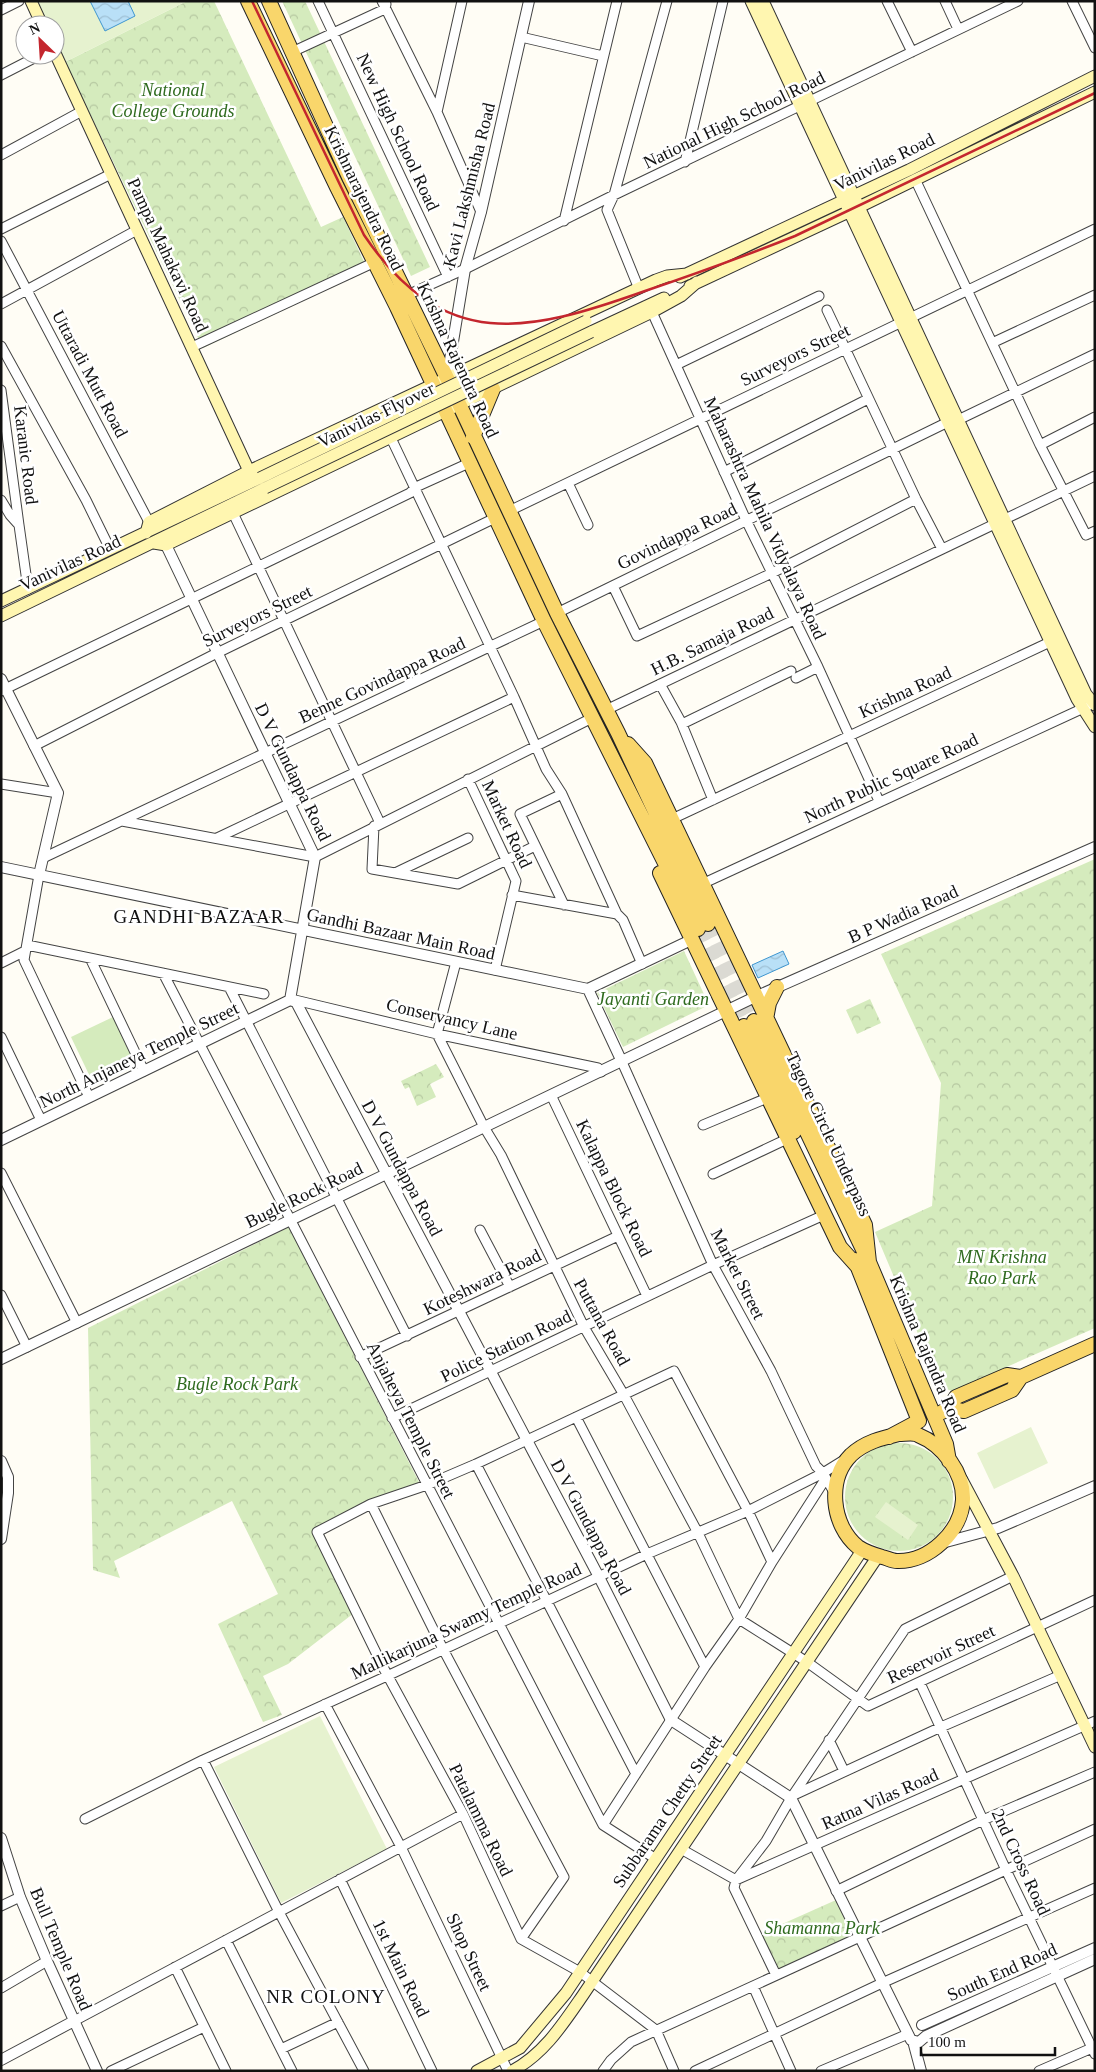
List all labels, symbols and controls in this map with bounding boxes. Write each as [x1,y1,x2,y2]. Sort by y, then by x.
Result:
north arrow [15,15,65,65]
text: N [27,20,42,38]
street label: New High School Road [353,50,443,214]
street label: National High School Road [640,67,828,173]
park label: National College Grounds [112,80,234,121]
street label: Kavi Lakshmisha Road [439,101,499,269]
street label: Krishnarajendra Road [320,122,408,274]
street label: Vanivilas Road [830,129,938,195]
street label: Pampa Mahakavi Road [123,175,213,335]
street label: Krishna Rajendra Road [413,279,503,441]
street label: Uttaradi Mutt Road [48,307,132,441]
street label: Surveyors Street [737,320,853,390]
street label: Vanivilas Flyover [314,378,438,452]
street label: Maharashtra Mahila Vidyalaya Road [700,394,830,642]
street label: Karanic Road [10,404,42,506]
street label: Govindappa Road [614,498,740,574]
street label: Vanivilas Road [16,531,124,595]
street label: Surveyors Street [199,581,315,651]
street label: H.B. Samaja Road [647,603,777,679]
street label: Benne Govindappa Road [296,633,468,727]
street label: Krishna Road [856,662,954,722]
street label: D V Gundappa Road [251,700,335,844]
street label: North Public Square Road [801,729,981,827]
street label: Market Road [478,777,536,871]
street label: B P Wadia Road [845,881,961,947]
street label: Gandhi Bazaar Main Road [305,904,497,964]
district label: GANDHI BAZAAR [114,906,284,927]
park label: Jayanti Garden [597,989,709,1009]
street label: Conservancy Lane [384,994,520,1044]
street label: North Anjaneya Temple Street [36,998,242,1112]
street label: Tagore Circle Underpass [782,1049,876,1219]
street label: D V Gundappa Road [358,1097,446,1239]
street label: Kalappa Block Road [572,1116,656,1260]
street label: Bugle Rock Road [242,1158,366,1232]
street label: Market Street [707,1226,769,1322]
street label: Koteshwara Road [420,1245,544,1319]
park label: MN Krishna Rao Park [956,1247,1047,1288]
street label: Krishna Rajendra Road [886,1272,970,1436]
street label: Puttana Road [570,1275,634,1369]
street label: Police Station Road [437,1306,575,1386]
street label: Anjaheya Temple Street [363,1338,459,1502]
park label: Bugle Rock Park [176,1374,299,1394]
street label: D V Gundappa Road [547,1456,635,1598]
street label: Mallikarjuna Swamy Temple Road [348,1559,584,1683]
street label: Reservoir Street [884,1620,998,1688]
street label: Subbarama Chetty Street [608,1731,726,1891]
street label: Patalamma Road [445,1761,517,1879]
street label: Ratna Vilas Road [819,1764,941,1834]
street label: 2nd Cross Road [988,1806,1054,1918]
street label: Bull Temple Road [26,1885,96,2013]
street label: Shop Street [442,1910,496,1994]
street label: 1st Main Road [369,1916,433,2020]
park label: Shamanna Park [764,1918,881,1938]
street label: South End Road [944,1939,1060,2005]
district label: NR COLONY [266,1986,386,2007]
scale bar [921,2024,1055,2056]
text: 100 m [928,2034,966,2050]

